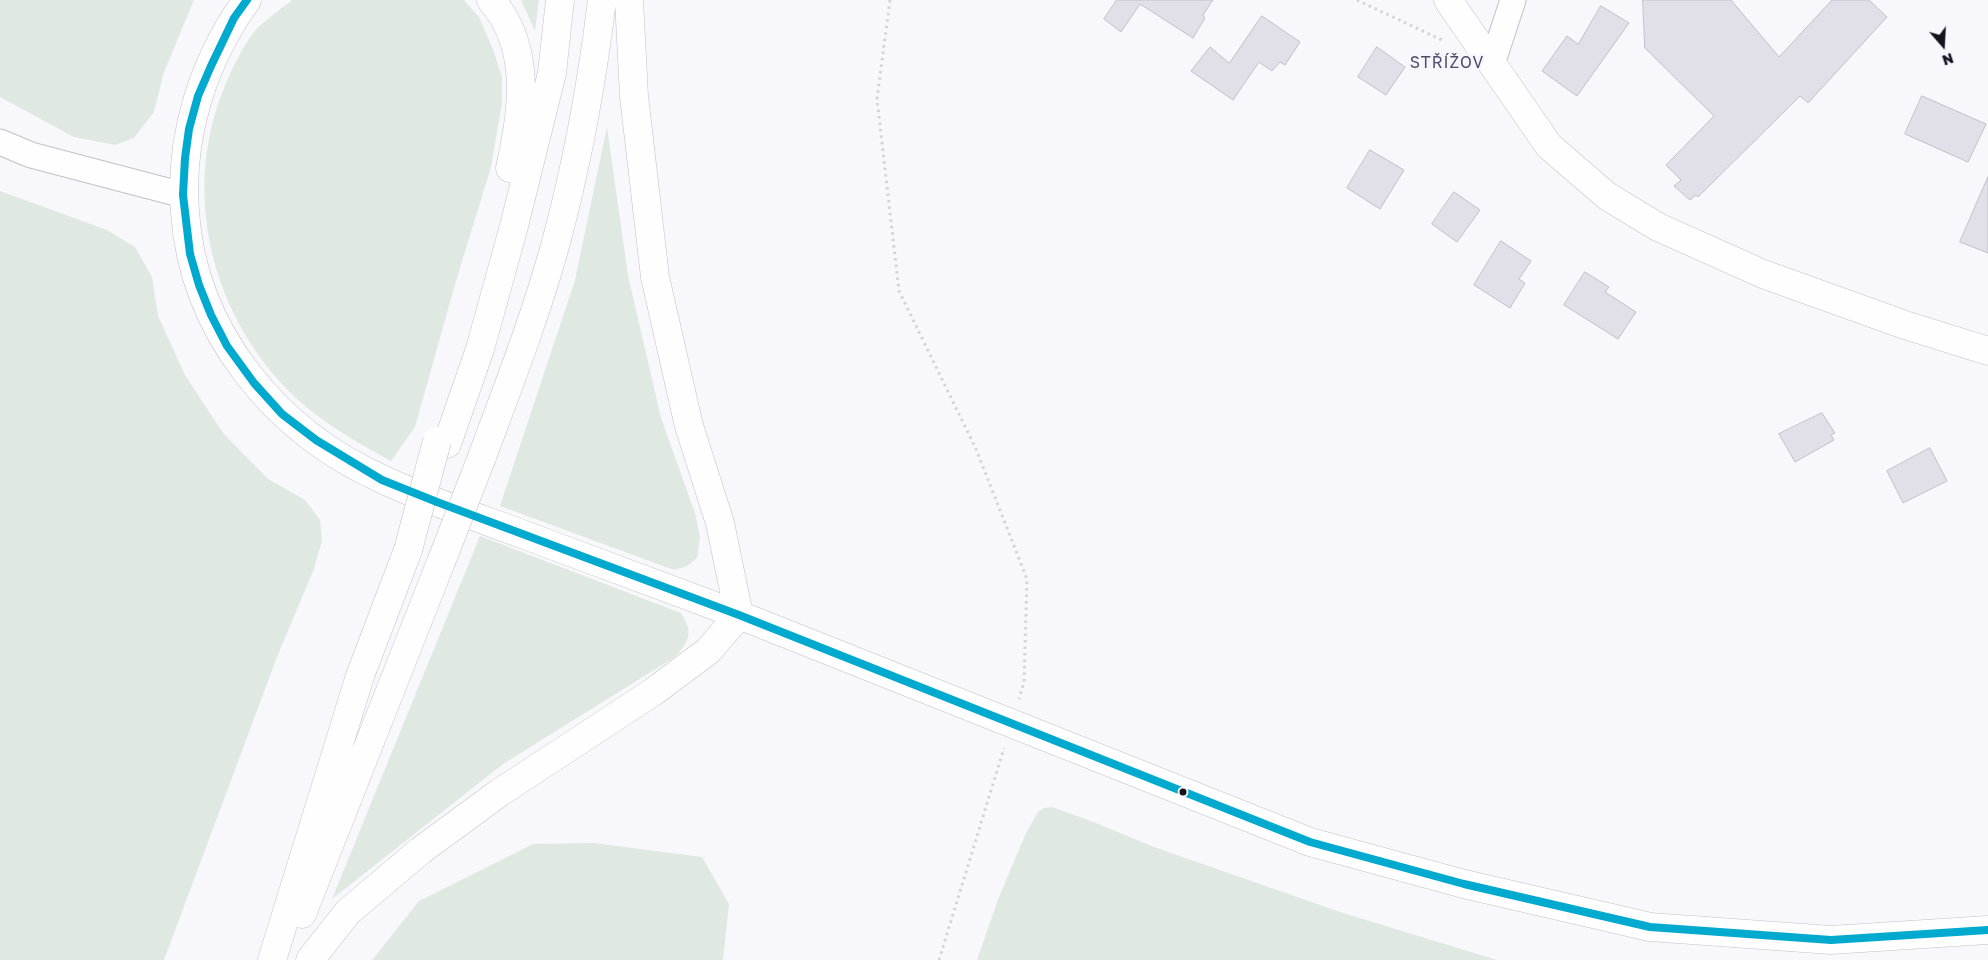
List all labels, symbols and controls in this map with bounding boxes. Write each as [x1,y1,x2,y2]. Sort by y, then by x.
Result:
north arrow [1918,20,1968,70]
text: N [1940,50,1956,69]
district label: STŘÍŽOV [1409,53,1485,73]
unlabelled marker [1178,787,1188,797]

